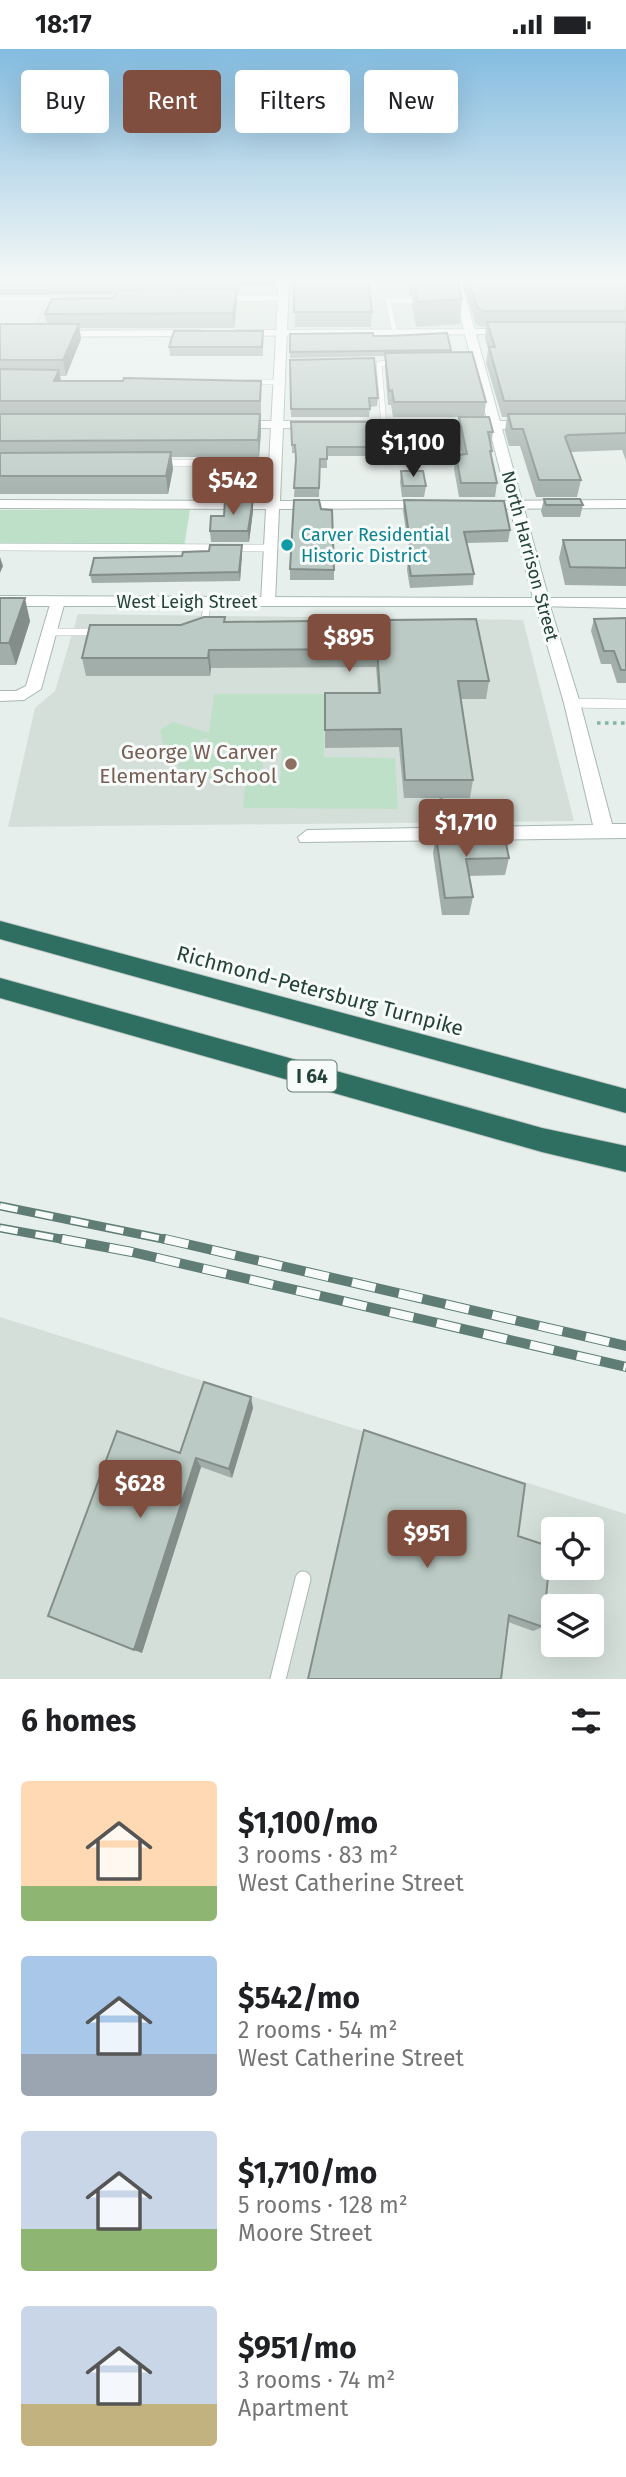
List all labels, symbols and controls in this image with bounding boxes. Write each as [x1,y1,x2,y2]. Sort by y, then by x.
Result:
text: 18:17 [35,9,92,40]
chip: Buy [21,70,109,133]
chip: Rent [123,70,221,133]
chip: Filters [235,70,350,133]
chip: New [364,70,458,133]
pin: $1,100 [356,419,470,479]
text: $1,100 [381,428,445,456]
pin: $542 [192,457,274,517]
text: $542 [208,466,258,494]
street label: North Harrison Street [497,468,563,644]
place label: Carver Residential Historic District [301,524,449,567]
marker: Carver Residential Historic District [279,537,295,553]
street label: West Leigh Street [116,591,258,613]
pin: $895 [308,615,390,674]
text: $895 [324,623,374,651]
place label: George W Carver Elementary School [99,739,277,789]
marker: George W Carver Elementary School [283,756,299,772]
pin: $1,710 [409,799,523,859]
text: $1,710 [435,808,497,836]
street label: Richmond-Petersburg Turnpike [174,940,466,1042]
road number: I 64 [288,1061,336,1091]
pin: $628 [99,1461,181,1520]
text: $628 [115,1469,165,1497]
pin: $951 [386,1511,468,1570]
map controls [541,1517,604,1657]
button: locate [541,1517,604,1580]
text: $951 [404,1519,450,1547]
button: layers [541,1594,604,1657]
icon: filters [567,1702,605,1740]
text: 6 homes [21,1703,136,1739]
text: $1,100/mo [238,1805,378,1841]
icon: home [77,1809,161,1893]
text: 3 rooms · 83 m² [238,1841,398,1869]
text: West Catherine Street [238,1869,464,1897]
text: $542/mo [238,1980,360,2016]
icon: home [77,1984,161,2068]
text: 2 rooms · 54 m² [238,2016,397,2044]
text: West Catherine Street [238,2044,464,2072]
text: $1,710/mo [238,2155,377,2191]
icon: home [77,2159,161,2243]
text: 5 rooms · 128 m² [238,2191,408,2219]
text: Moore Street [238,2219,372,2247]
text: $951/mo [238,2330,357,2366]
icon: home [77,2334,161,2418]
text: 3 rooms · 74 m² [238,2366,395,2394]
text: Apartment [238,2394,348,2422]

